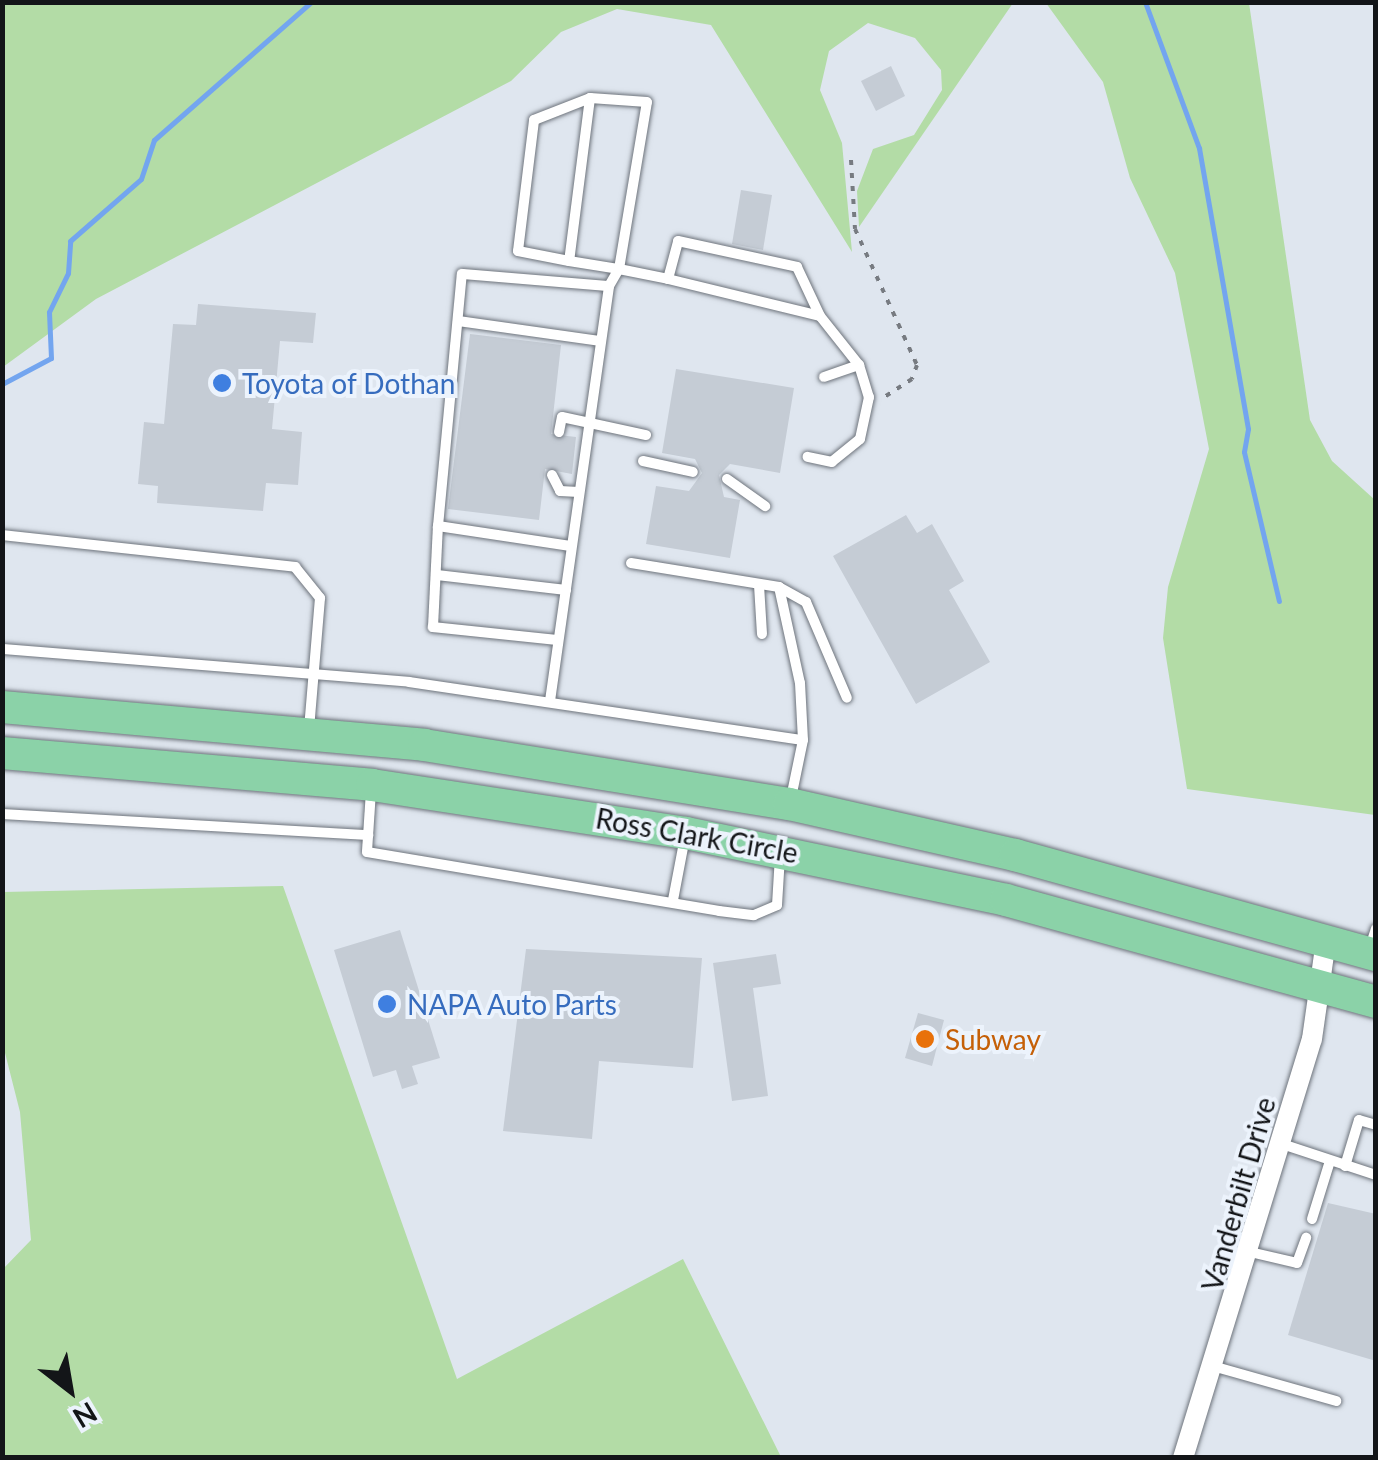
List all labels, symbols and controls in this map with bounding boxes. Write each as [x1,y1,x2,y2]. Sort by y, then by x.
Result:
place label: Toyota of Dothan [242,366,456,400]
marker: Toyota of Dothan [211,372,233,394]
street label: Ross Clark Circle [593,801,801,869]
place label: NAPA Auto Parts [407,987,619,1021]
marker: NAPA Auto Parts [376,993,398,1015]
place label: Subway [945,1022,1041,1056]
marker: Subway [914,1028,936,1050]
street label: Vanderbilt Drive [1194,1093,1282,1295]
north arrow [20,1340,120,1440]
text: N [67,1396,103,1436]

